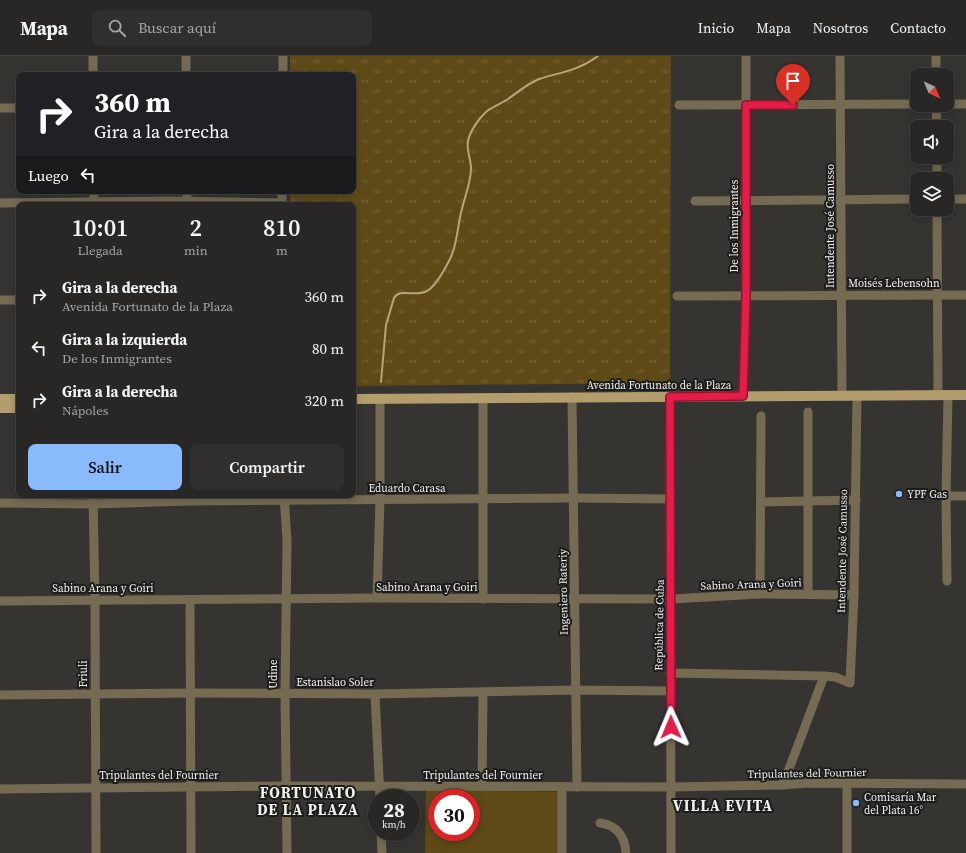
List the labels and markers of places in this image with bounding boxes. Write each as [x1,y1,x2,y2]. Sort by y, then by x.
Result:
pin [776,64,810,105]
place label: YPF Gas [907,487,947,502]
marker: YPF Gas [894,489,904,499]
place label: Comisaría Mar del Plata 16° [864,790,937,818]
marker: Comisaría Mar del Plata 16° [851,798,861,808]

